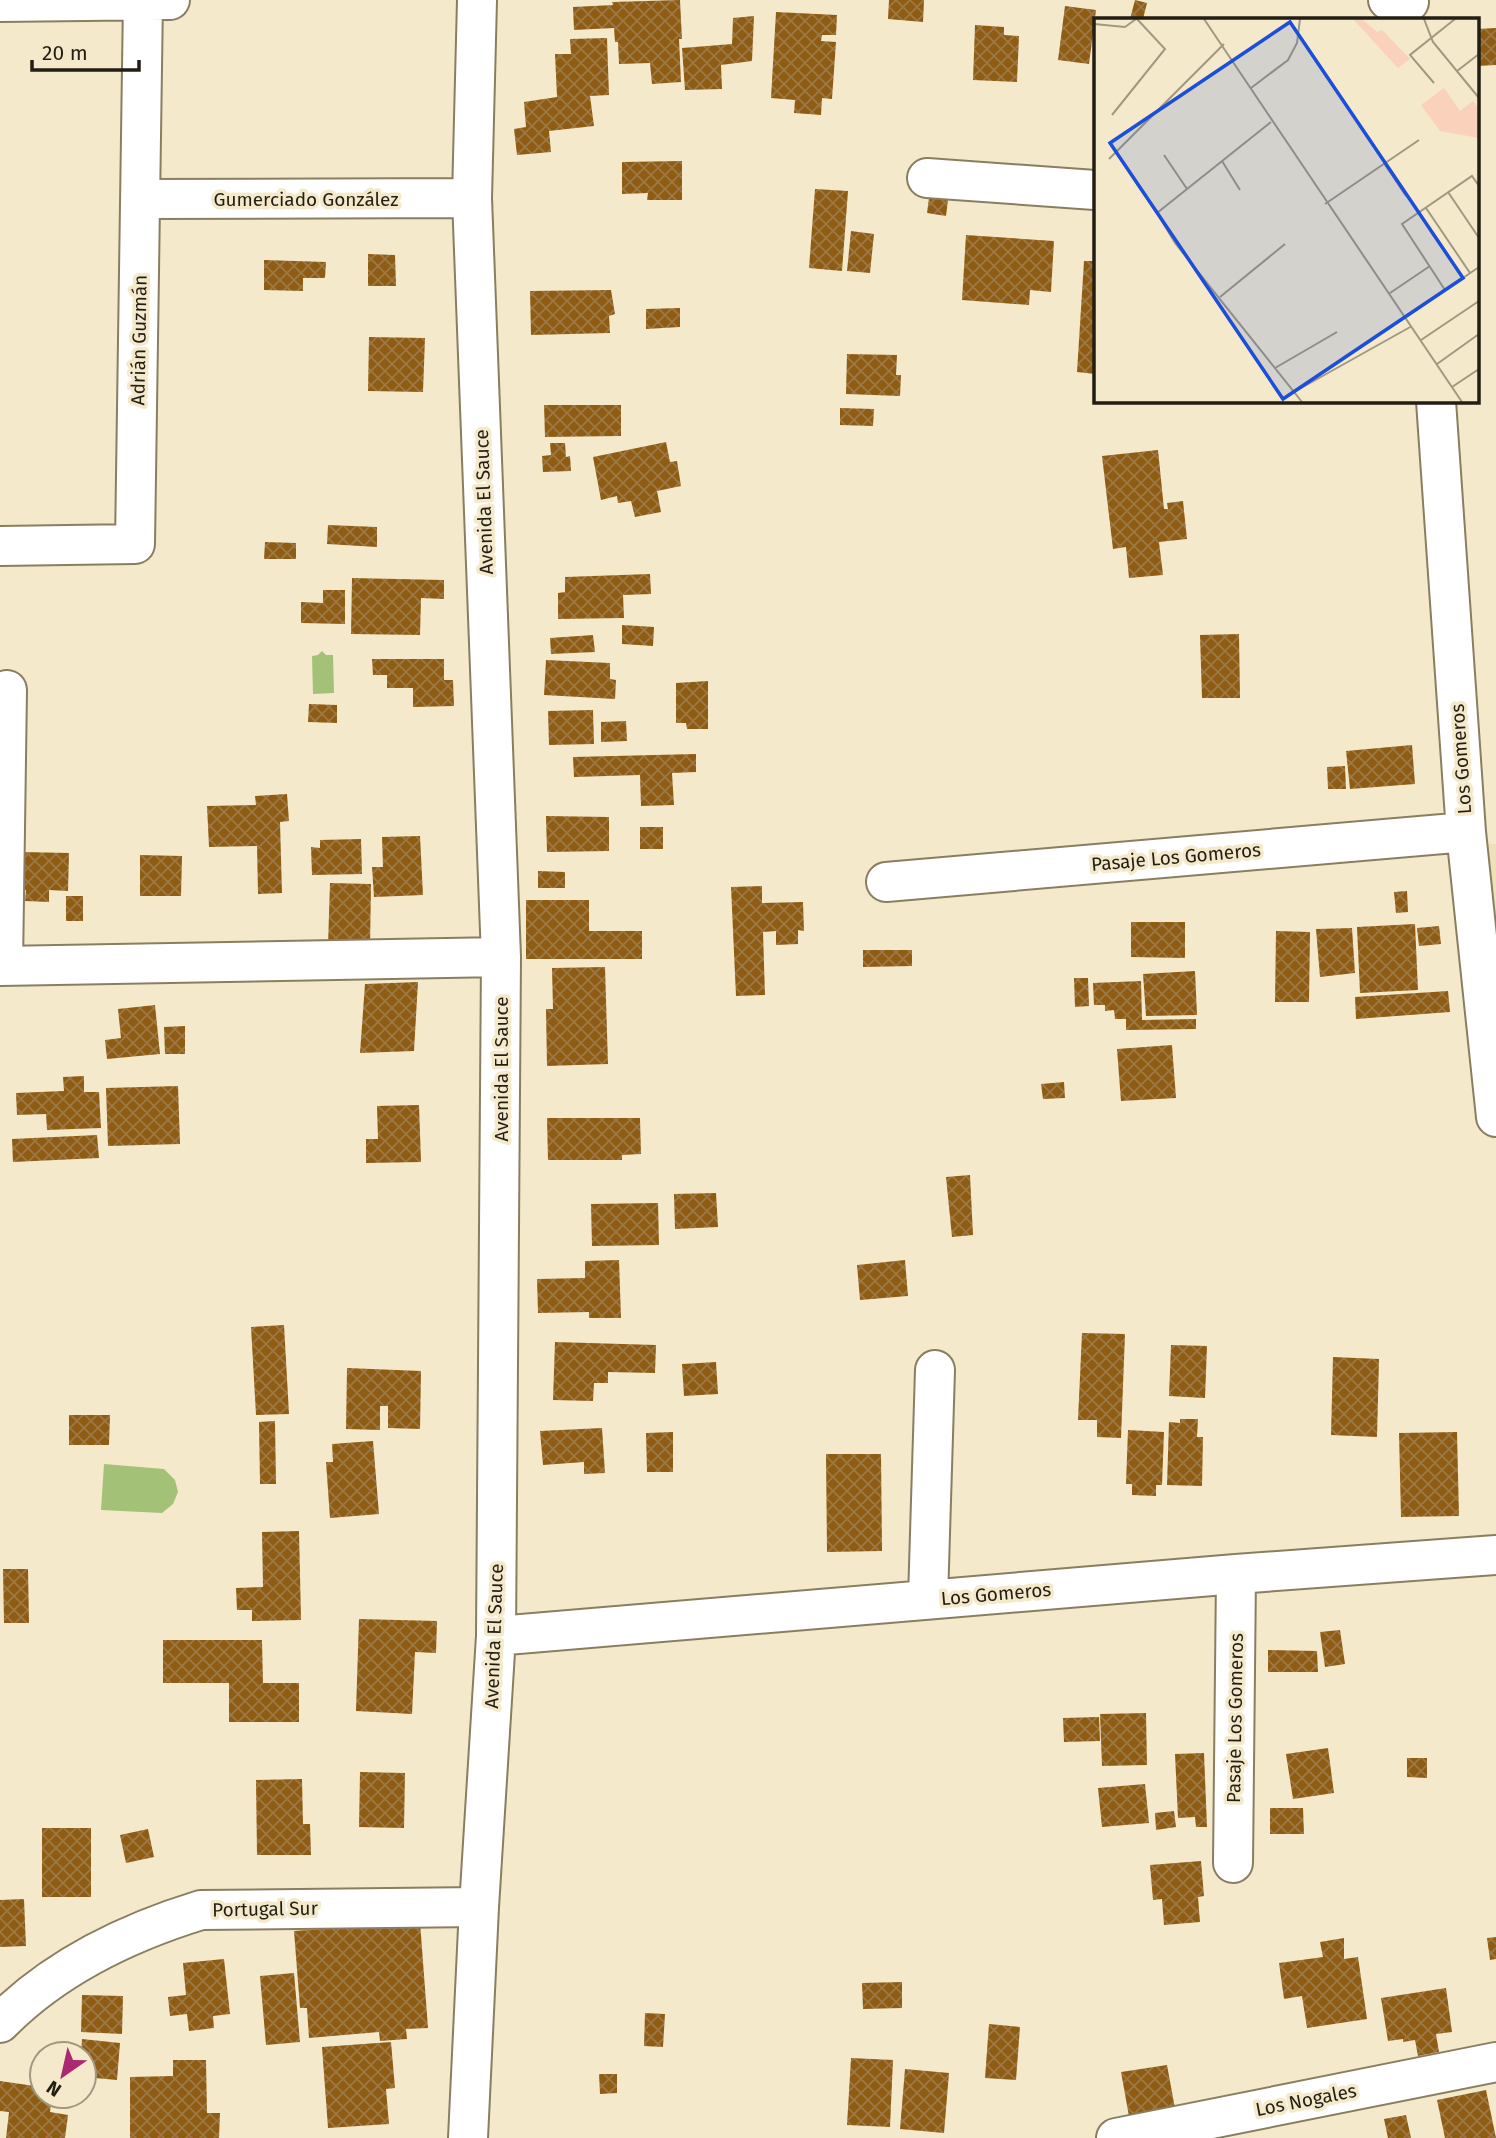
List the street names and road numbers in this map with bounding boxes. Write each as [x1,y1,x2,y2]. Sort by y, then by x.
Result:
street label: Gumerciado González [213,188,399,211]
street label: Adrián Guzmán [126,275,152,405]
street label: Avenida El Sauce [470,429,498,575]
street label: Los Gomeros [1446,703,1476,815]
street label: Pasaje Los Gomeros [1090,838,1262,876]
street label: Avenida El Sauce [490,996,513,1142]
street label: Avenida El Sauce [480,1563,508,1709]
street label: Los Gomeros [940,1578,1052,1610]
street label: Pasaje Los Gomeros [1222,1633,1248,1803]
street label: Portugal Sur [212,1897,319,1921]
street label: Los Nogales [1254,2079,1359,2121]

